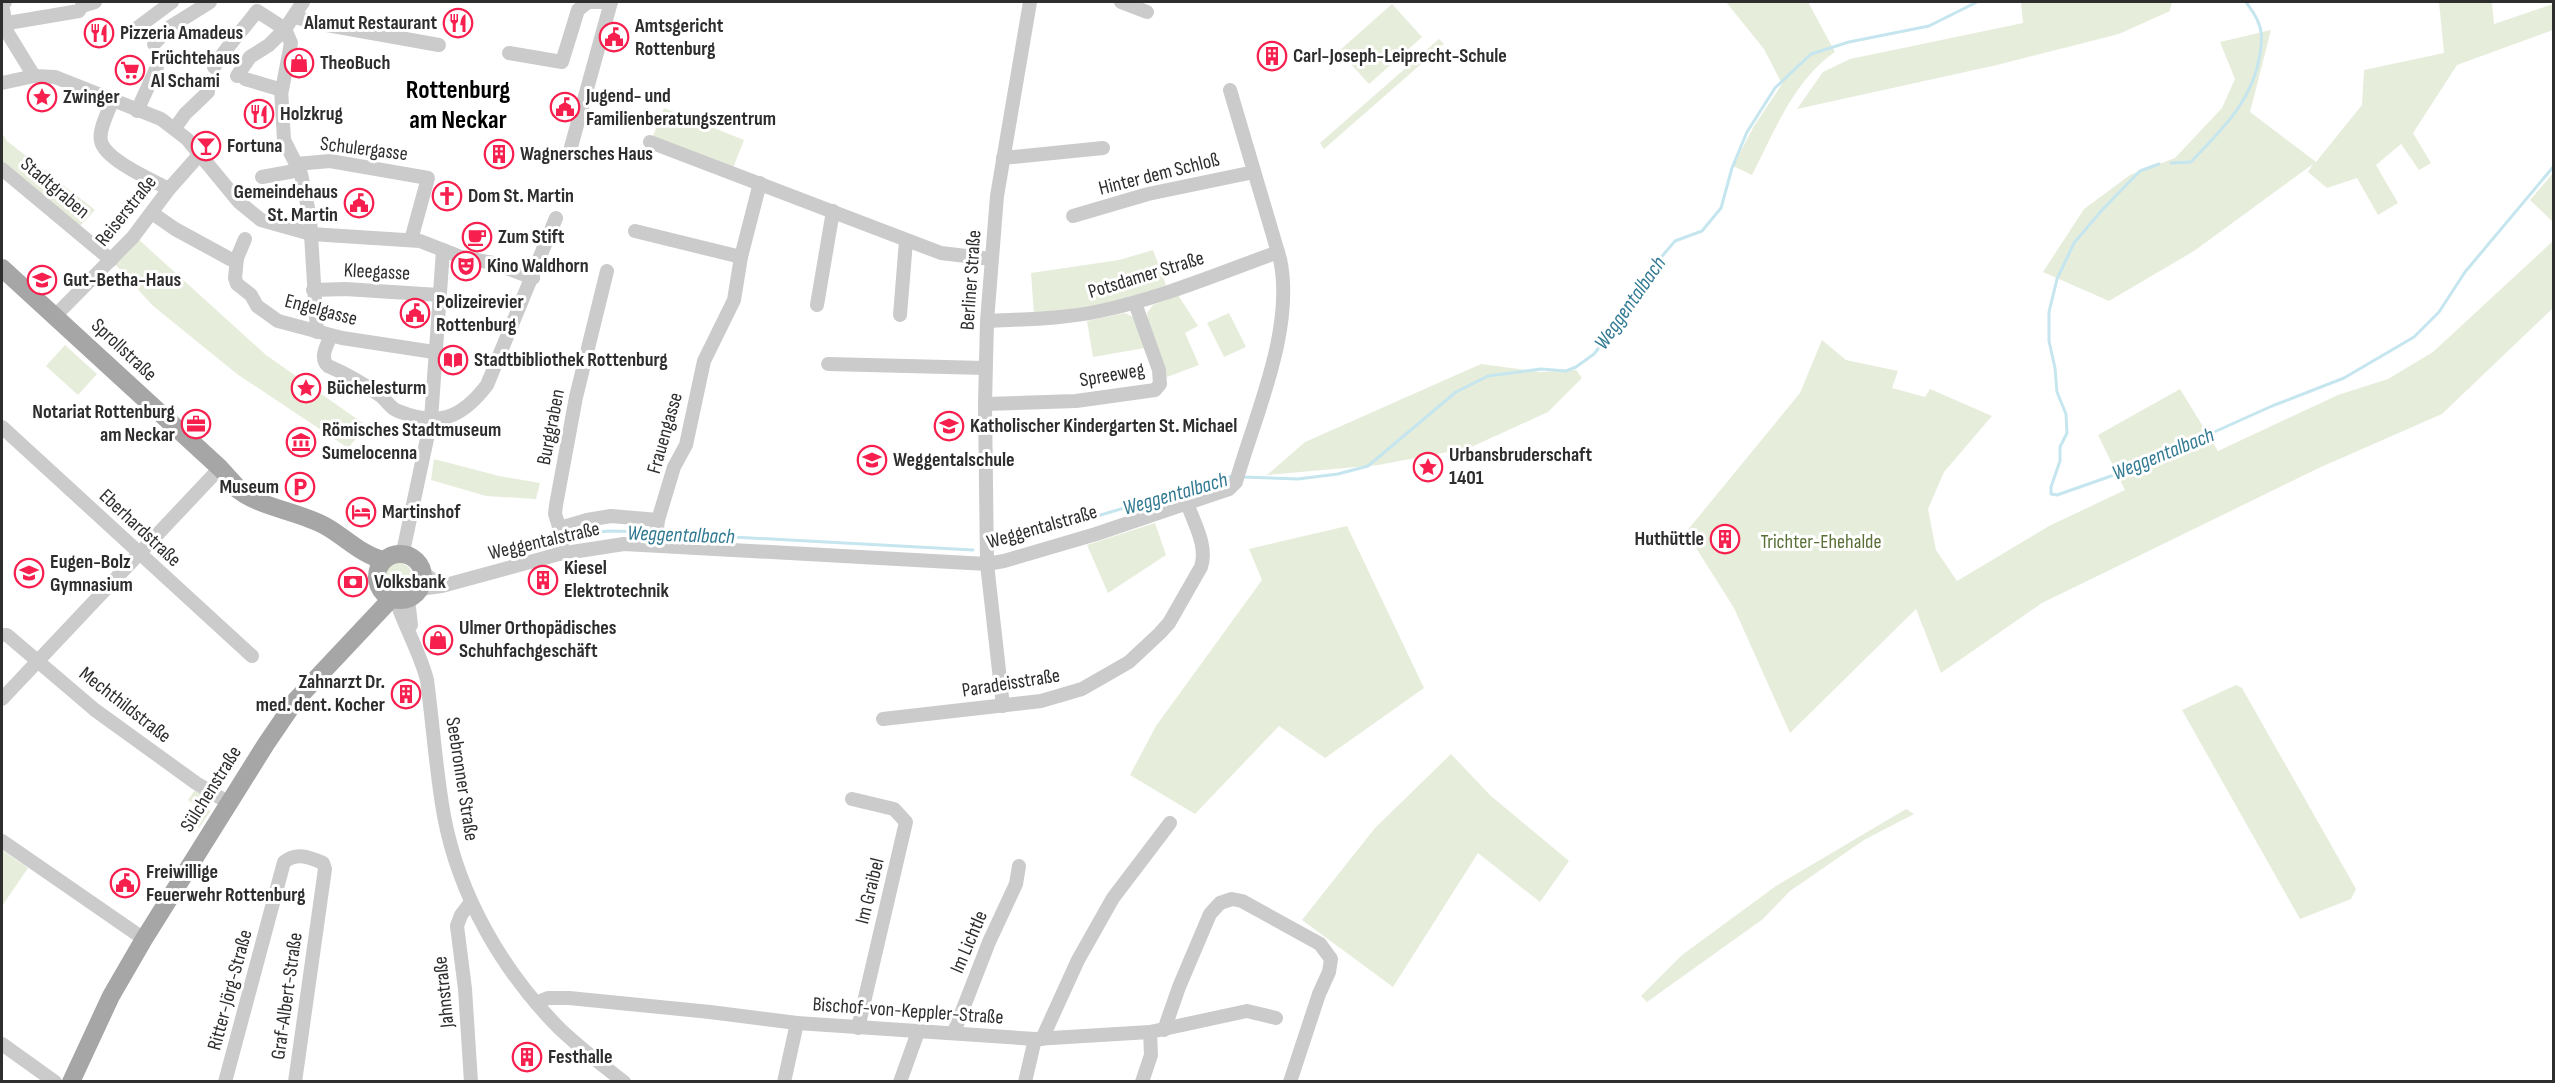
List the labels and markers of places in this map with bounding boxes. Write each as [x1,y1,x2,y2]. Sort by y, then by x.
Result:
restaurant icon: Alamut Restaurant [442,7,474,39]
place label: Alamut Restaurant [303,11,437,35]
place label: Amtsgericht Rottenburg [634,14,724,61]
restaurant icon: Pizzeria Amadeus [83,17,115,49]
place label: Pizzeria Amadeus [120,21,243,45]
public building icon: Amtsgericht Rottenburg [598,21,630,53]
building icon: Carl-Joseph-Leiprecht-Schule [1256,40,1288,72]
place label: Carl-Joseph-Leiprecht-Schule [1293,44,1507,68]
place label: Früchtehaus Al Schami [150,46,240,93]
shop icon: TheoBuch [283,47,315,79]
place label: TheoBuch [320,51,390,75]
supermarket icon: Früchtehaus Al Schami [114,54,146,86]
place icon: Zwinger [26,81,58,113]
place label: Jugend- und Familienberatungszentrum [585,84,776,131]
place label: Zwinger [63,85,120,109]
public building icon: Jugend- und Familienberatungszentrum [549,91,581,123]
restaurant icon: Holzkrug [243,98,275,130]
place label: Holzkrug [280,102,344,126]
bar icon: Fortuna [190,130,222,162]
place label: Fortuna [227,134,283,158]
building icon: Wagnersches Haus [483,138,515,170]
place label: Wagnersches Haus [520,142,653,166]
place label: Gemeindehaus St. Martin [233,180,338,227]
church icon: Dom St. Martin [431,180,463,212]
place label: Dom St. Martin [468,184,574,208]
public building icon: Gemeindehaus St. Martin [343,187,375,219]
cafe icon: Zum Stift [461,221,493,253]
place label: Zum Stift [498,225,565,249]
theatre icon: Kino Waldhorn [450,250,482,282]
place label: Kino Waldhorn [487,254,589,278]
school or university icon: Gut-Betha-Haus [26,264,58,296]
place label: Gut-Betha-Haus [63,268,181,292]
place label: Polizeirevier Rottenburg [436,290,524,337]
public building icon: Polizeirevier Rottenburg [399,297,431,329]
library icon: Stadtbibliothek Rottenburg [437,344,469,376]
place label: Stadtbibliothek Rottenburg [474,348,668,372]
place icon: Büchelesturm [290,372,322,404]
place label: Büchelesturm [327,376,426,400]
place label: Notariat Rottenburg am Neckar [32,400,176,447]
office icon: Notariat Rottenburg am Neckar [180,408,212,440]
school or university icon: Katholischer Kindergarten St. Michael [933,410,965,442]
place label: Katholischer Kindergarten St. Michael [970,414,1237,438]
place label: Römisches Stadtmuseum Sumelocenna [322,418,501,465]
museum icon: Römisches Stadtmuseum Sumelocenna [285,426,317,458]
place label: Urbansbruderschaft 1401 [1449,443,1592,490]
school or university icon: Weggentalschule [856,444,888,476]
place label: Weggentalschule [893,448,1015,472]
place icon: Urbansbruderschaft 1401 [1412,451,1444,483]
parking icon: Museum [284,471,316,503]
place label: Museum [219,475,279,499]
hotel icon: Martinshof [345,496,377,528]
place label: Martinshof [382,500,461,524]
building icon: Huthüttle [1709,523,1741,555]
place label: Huthüttle [1635,527,1704,551]
place label: Eugen-Bolz Gymnasium [50,550,133,597]
place label: Kiesel Elektrotechnik [564,556,669,603]
school or university icon: Eugen-Bolz Gymnasium [13,557,45,589]
building icon: Kiesel Elektrotechnik [527,564,559,596]
bank icon: Volksbank [337,566,369,598]
place label: Volksbank [374,570,446,594]
place label: Ulmer Orthopädisches Schuhfachgeschäft [459,616,617,663]
shop icon: Ulmer Orthopädisches Schuhfachgeschäft [422,624,454,656]
place label: Zahnarzt Dr. med. dent. Kocher [256,670,385,717]
building icon: Zahnarzt Dr. med. dent. Kocher [390,678,422,710]
place label: Freiwillige Feuerwehr Rottenburg [146,860,306,907]
public building icon: Freiwillige Feuerwehr Rottenburg [109,867,141,899]
building icon: Festhalle [511,1041,543,1073]
place label: Festhalle [548,1045,612,1069]

